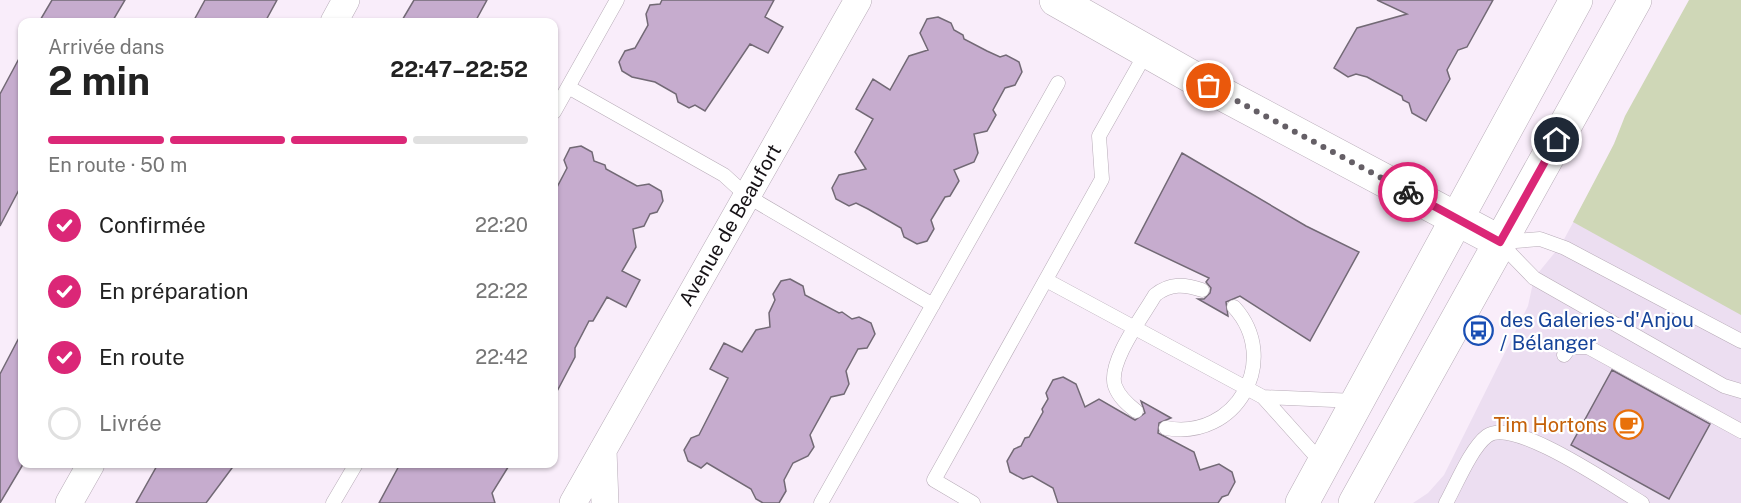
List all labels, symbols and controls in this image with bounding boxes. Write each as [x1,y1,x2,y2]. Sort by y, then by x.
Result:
text: Arrivée dans [48,35,164,59]
text: 22:47–22:52 [390,56,528,82]
text: 2 min [48,58,150,104]
pin [1183,60,1234,111]
icon: bag [1192,69,1225,102]
pin [1531,114,1582,165]
icon: home [1540,123,1573,156]
street label: Avenue de Beaufort [674,140,786,310]
text: En route · 50 m [48,153,187,177]
courier [1378,162,1438,222]
icon: bike [1392,176,1425,209]
icon: check [48,209,81,242]
text: Confirmée [99,212,206,238]
text: 22:20 [475,213,528,237]
icon: check [48,275,81,308]
text: En préparation [99,278,249,304]
text: 22:22 [475,279,528,303]
place label: des Galeries-d'Anjou / Bélanger [1500,308,1694,355]
bus stop icon: des Galeries-d'Anjou / Bélanger [1463,315,1495,347]
icon: check [48,341,81,374]
text: En route [99,344,185,370]
text: 22:42 [475,345,528,369]
cafe icon: Tim Hortons [1612,409,1644,441]
text: Livrée [99,410,162,436]
place label: Tim Hortons [1493,413,1607,437]

